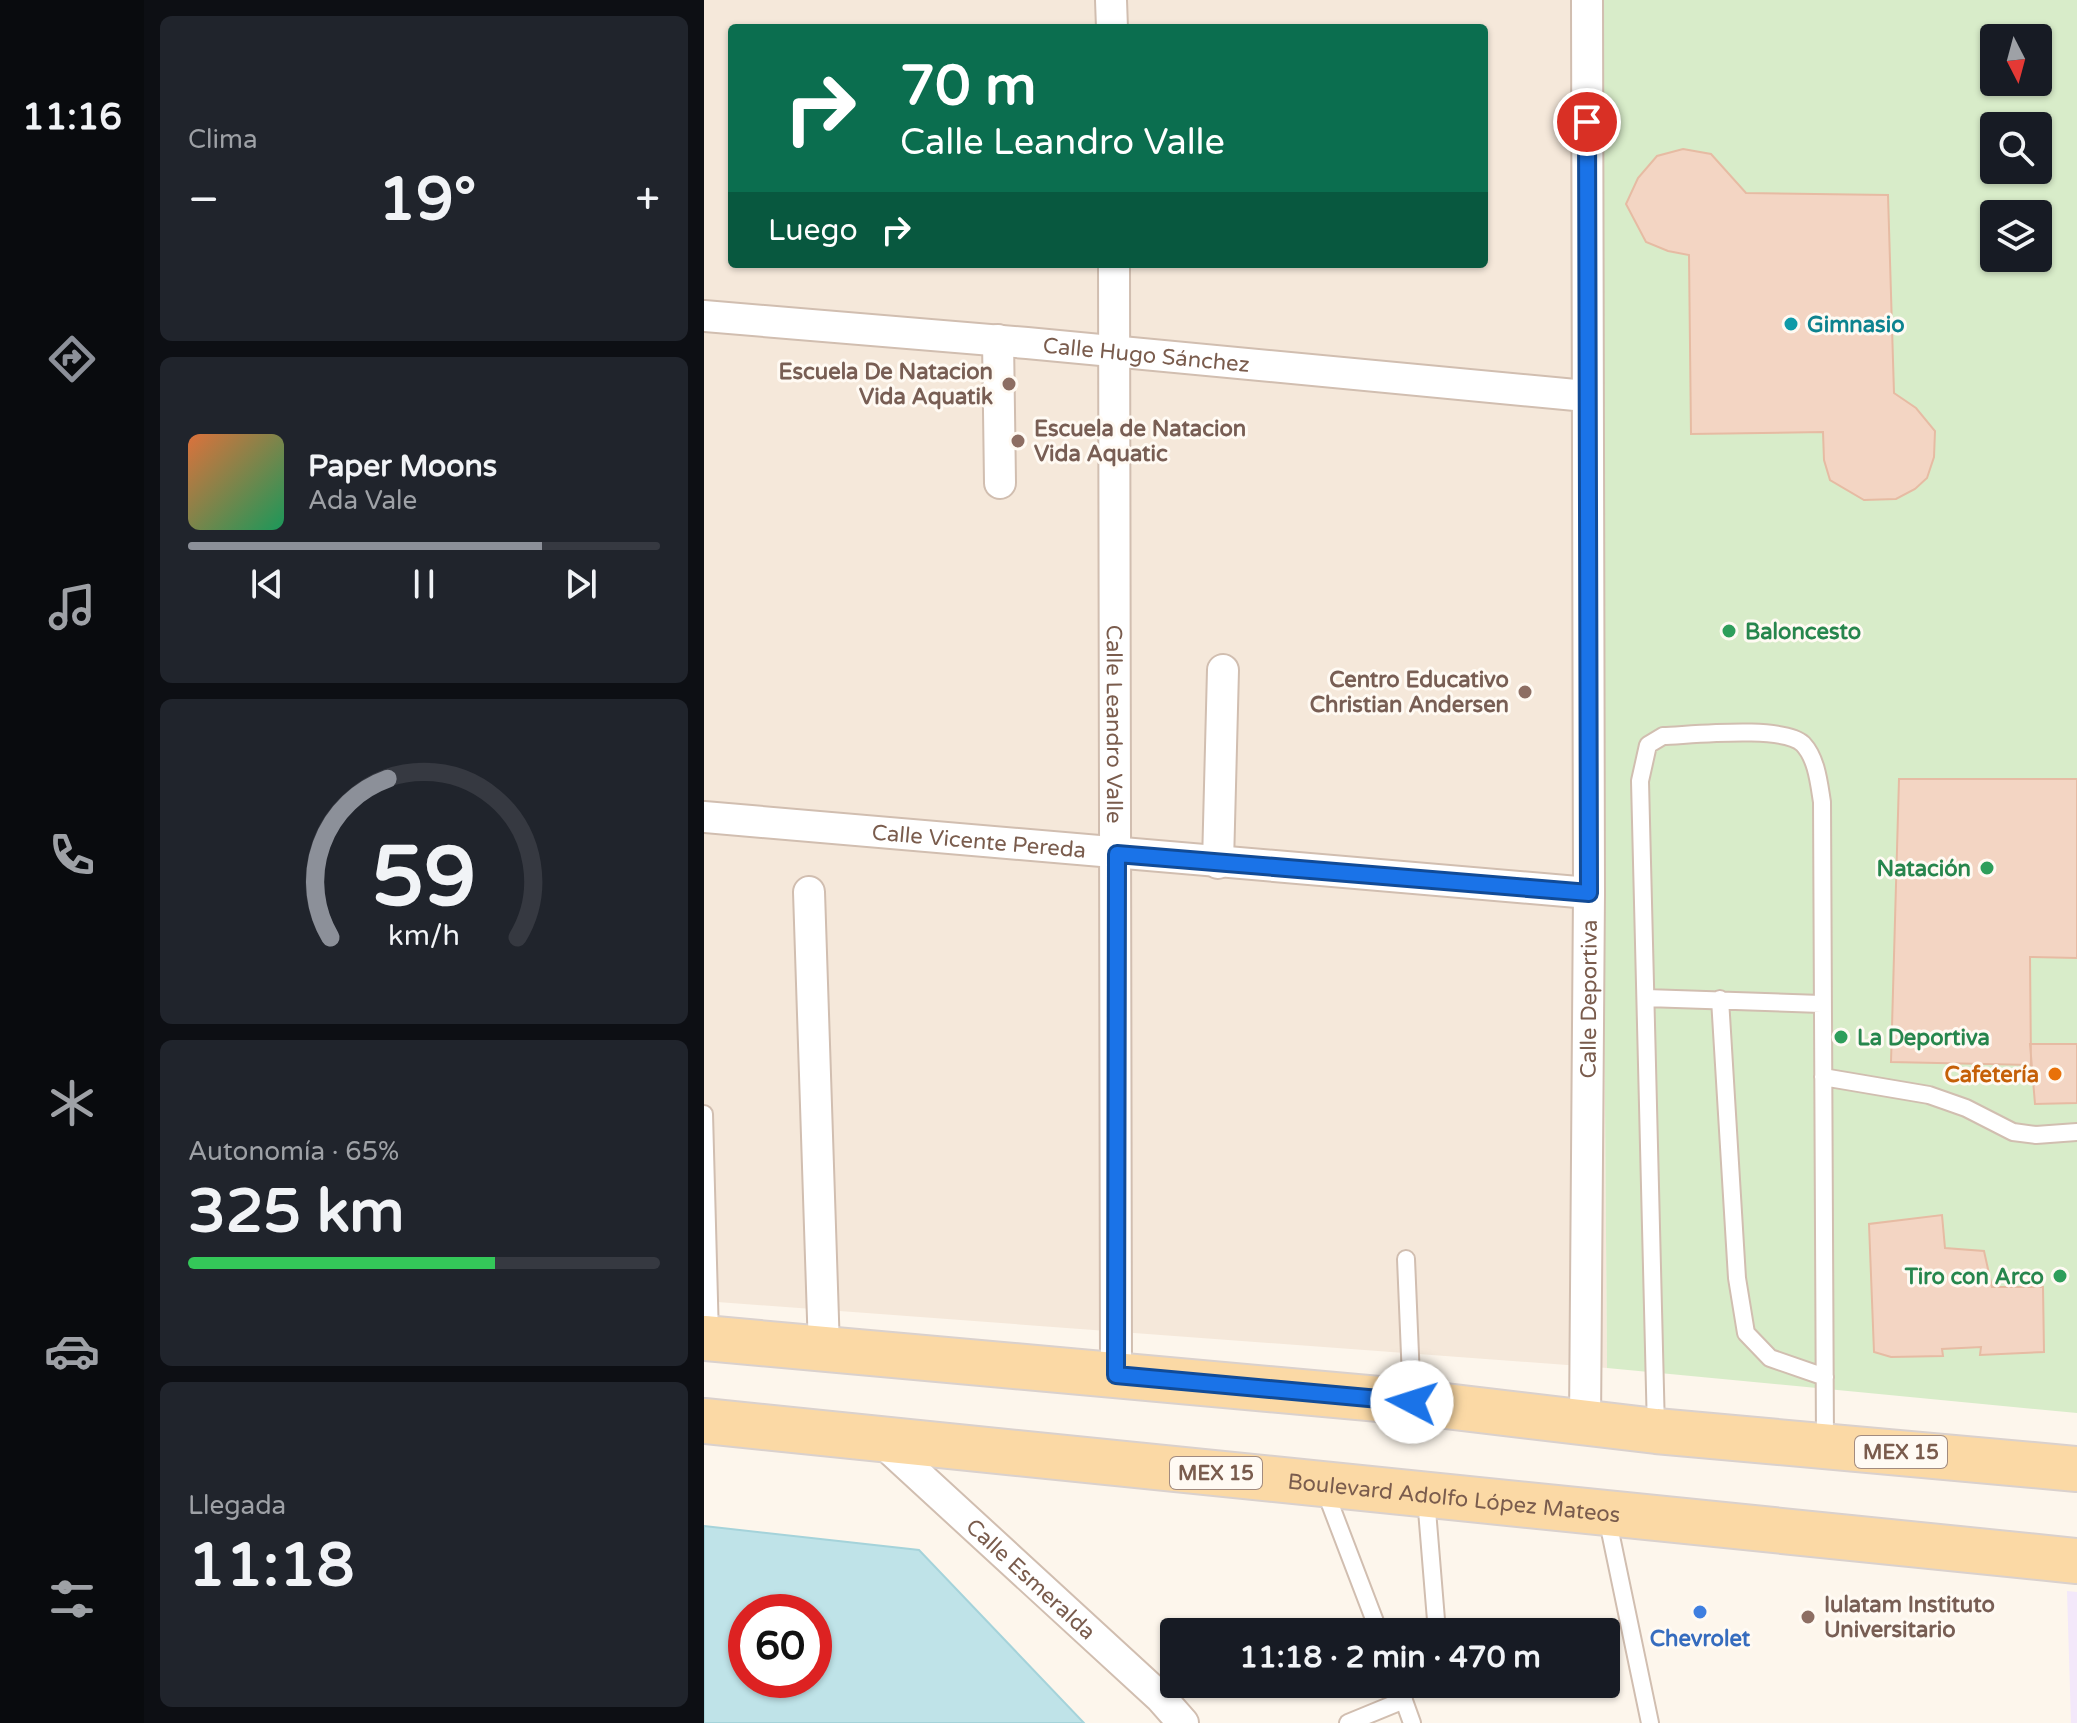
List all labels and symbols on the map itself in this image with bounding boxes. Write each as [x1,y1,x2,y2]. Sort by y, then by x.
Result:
north arrow [1980,24,2052,96]
pin [1553,88,1621,156]
place label: Gimnasio [1807,312,1905,338]
marker: Gimnasio [1782,315,1800,333]
street label: Calle Hugo Sánchez [1042,333,1251,378]
place label: Escuela De Natacion Vida Aquatik [779,359,993,410]
marker: Escuela De Natacion Vida Aquatik [1000,375,1018,393]
place label: Escuela de Natacion Vida Aquatic [1034,416,1246,467]
marker: Escuela de Natacion Vida Aquatic [1009,432,1027,450]
place label: Baloncesto [1745,619,1861,645]
marker: Baloncesto [1720,622,1738,640]
street label: Calle Leandro Valle [1101,625,1127,823]
place label: Centro Educativo Christian Andersen [1310,667,1509,718]
marker: Centro Educativo Christian Andersen [1516,683,1534,701]
street label: Calle Vicente Pereda [871,819,1087,864]
place label: Natación [1876,856,1971,882]
marker: Natación [1978,859,1996,877]
street label: Calle Deportiva [1576,919,1603,1079]
place label: La Deportiva [1857,1025,1990,1051]
marker: La Deportiva [1832,1028,1850,1046]
place label: Cafetería [1944,1062,2039,1088]
marker: Cafetería [2046,1065,2064,1083]
place label: Tiro con Arco [1904,1264,2044,1290]
marker: Tiro con Arco [2051,1267,2069,1285]
position arrow [1370,1360,1454,1444]
road number: MEX 15 [1855,1436,1947,1468]
road number: MEX 15 [1170,1457,1262,1489]
street label: Boulevard Adolfo López Mateos [1286,1469,1622,1528]
street label: Calle Esmeralda [960,1514,1101,1645]
place label: Iulatam Instituto Universitario [1824,1592,1995,1643]
speed limit sign: 60 [728,1594,832,1698]
marker: Chevrolet [1691,1603,1709,1621]
marker: Iulatam Instituto Universitario [1799,1608,1817,1626]
place label: Chevrolet [1650,1626,1751,1652]

